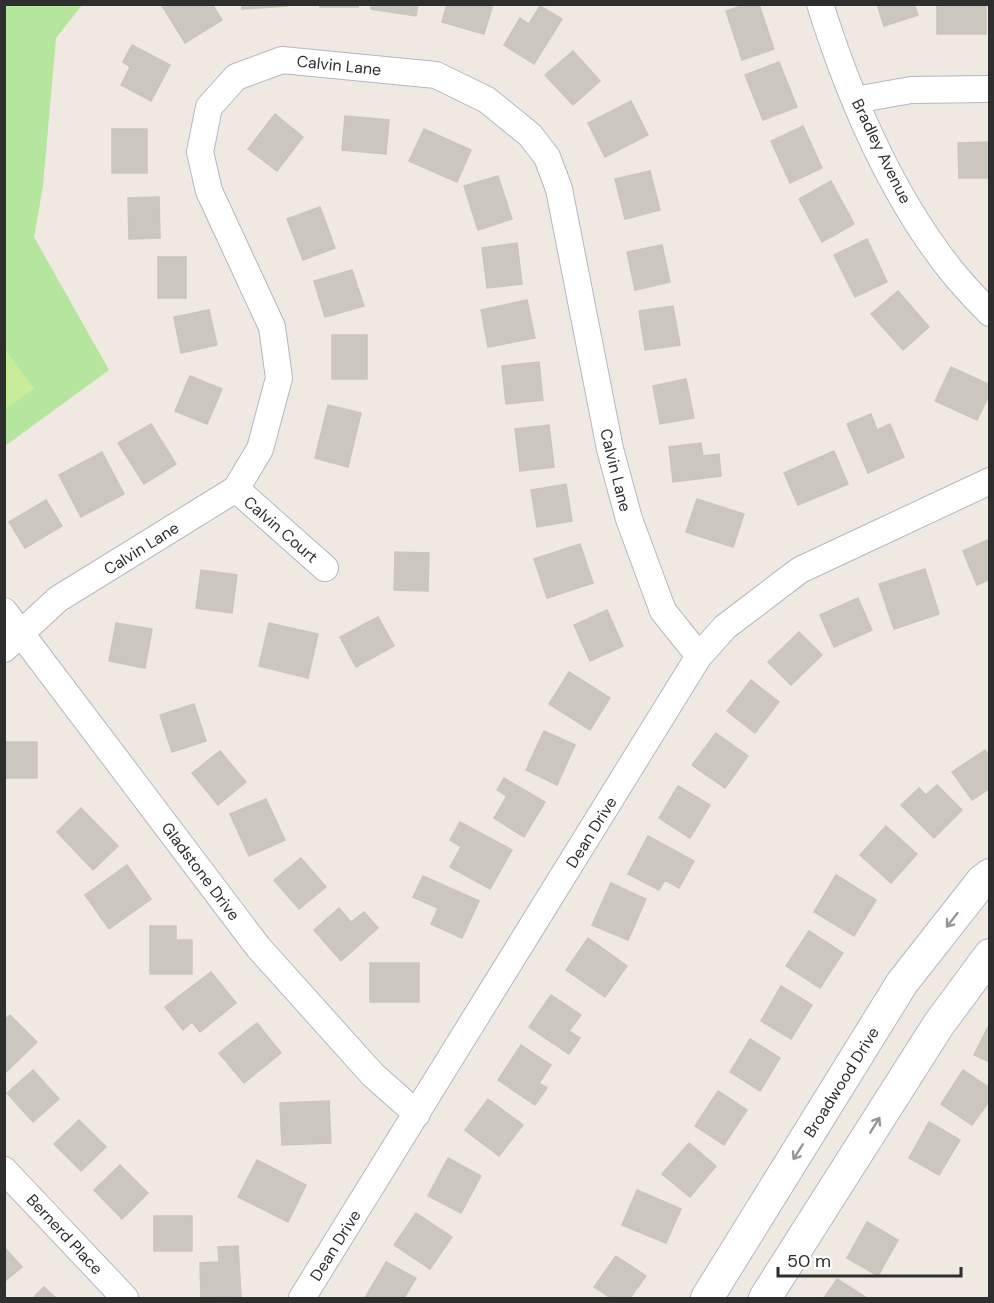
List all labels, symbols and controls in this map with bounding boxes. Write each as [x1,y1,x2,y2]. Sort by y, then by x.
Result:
street label: Calvin Lane [296,51,382,80]
street label: Bradley Avenue [847,95,916,207]
street label: Calvin Lane [595,426,636,514]
street label: Calvin Court [239,491,322,567]
street label: Calvin Lane [100,517,183,580]
street label: Dean Drive [561,793,622,872]
street label: Gladstone Drive [157,818,245,925]
one-way arrow [945,911,958,927]
street label: Broadwood Drive [799,1023,884,1141]
one-way arrow [869,1117,881,1134]
one-way arrow [791,1143,803,1160]
street label: Bernerd Place [22,1190,107,1279]
street label: Dean Drive [305,1206,366,1285]
scale bar [778,1240,961,1278]
text: 50 m [787,1249,831,1273]

